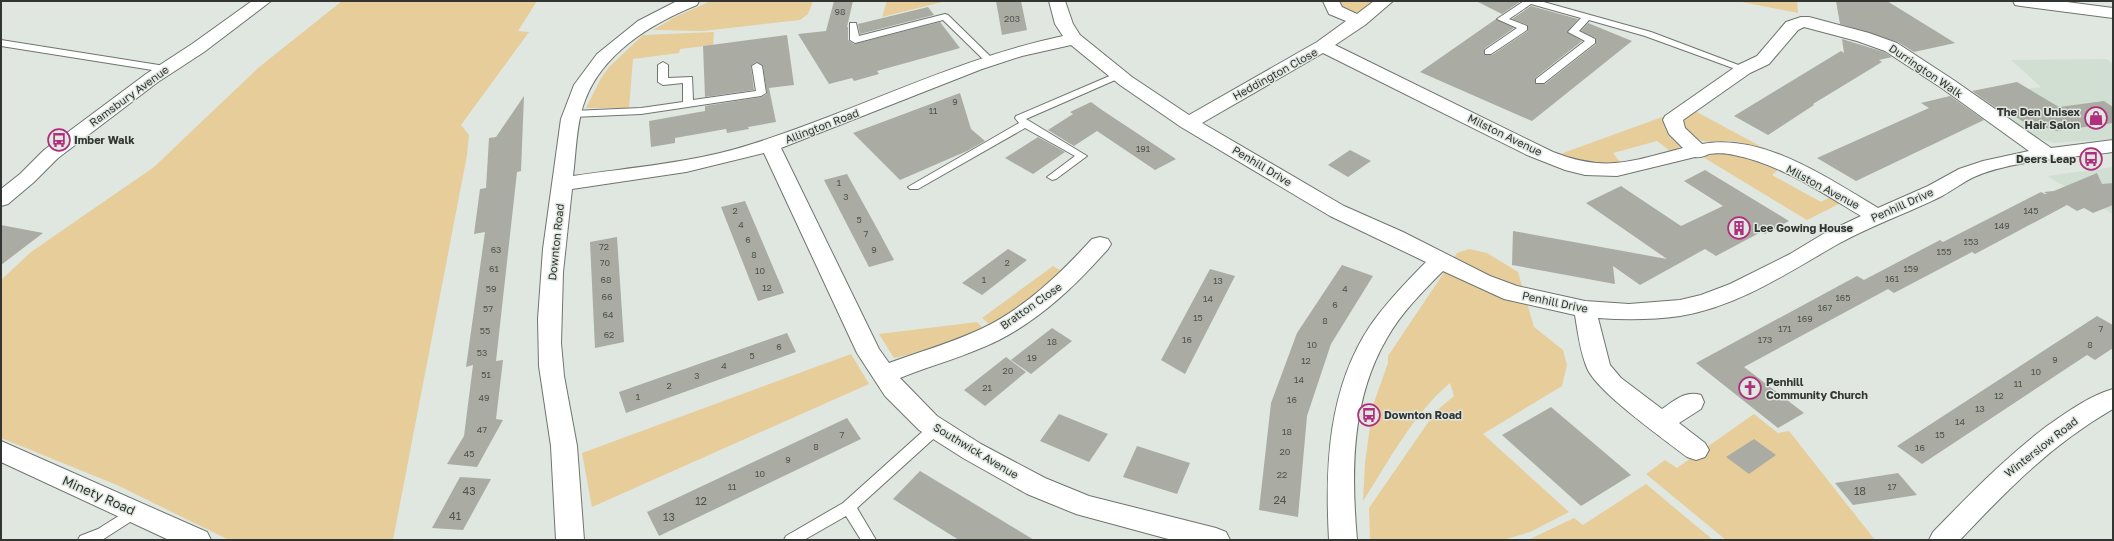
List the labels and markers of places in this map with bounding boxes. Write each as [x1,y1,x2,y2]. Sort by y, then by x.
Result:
place label: The Den Unisex Hair Salon [1997,105,2081,131]
shop icon: The Den Unisex Hair Salon [2083,105,2109,131]
bus stop icon: Imber Walk [46,127,72,153]
place label: Imber Walk [74,133,135,146]
bus stop icon: Deers Leap [2078,146,2104,172]
place label: Deers Leap [2016,152,2076,165]
building icon: Lee Gowing House [1726,215,1752,241]
place label: Lee Gowing House [1754,221,1854,234]
church icon: Penhill Community Church [1737,375,1763,401]
place label: Penhill Community Church [1766,375,1868,401]
bus stop icon: Downton Road [1356,402,1382,428]
place label: Downton Road [1384,408,1462,421]

